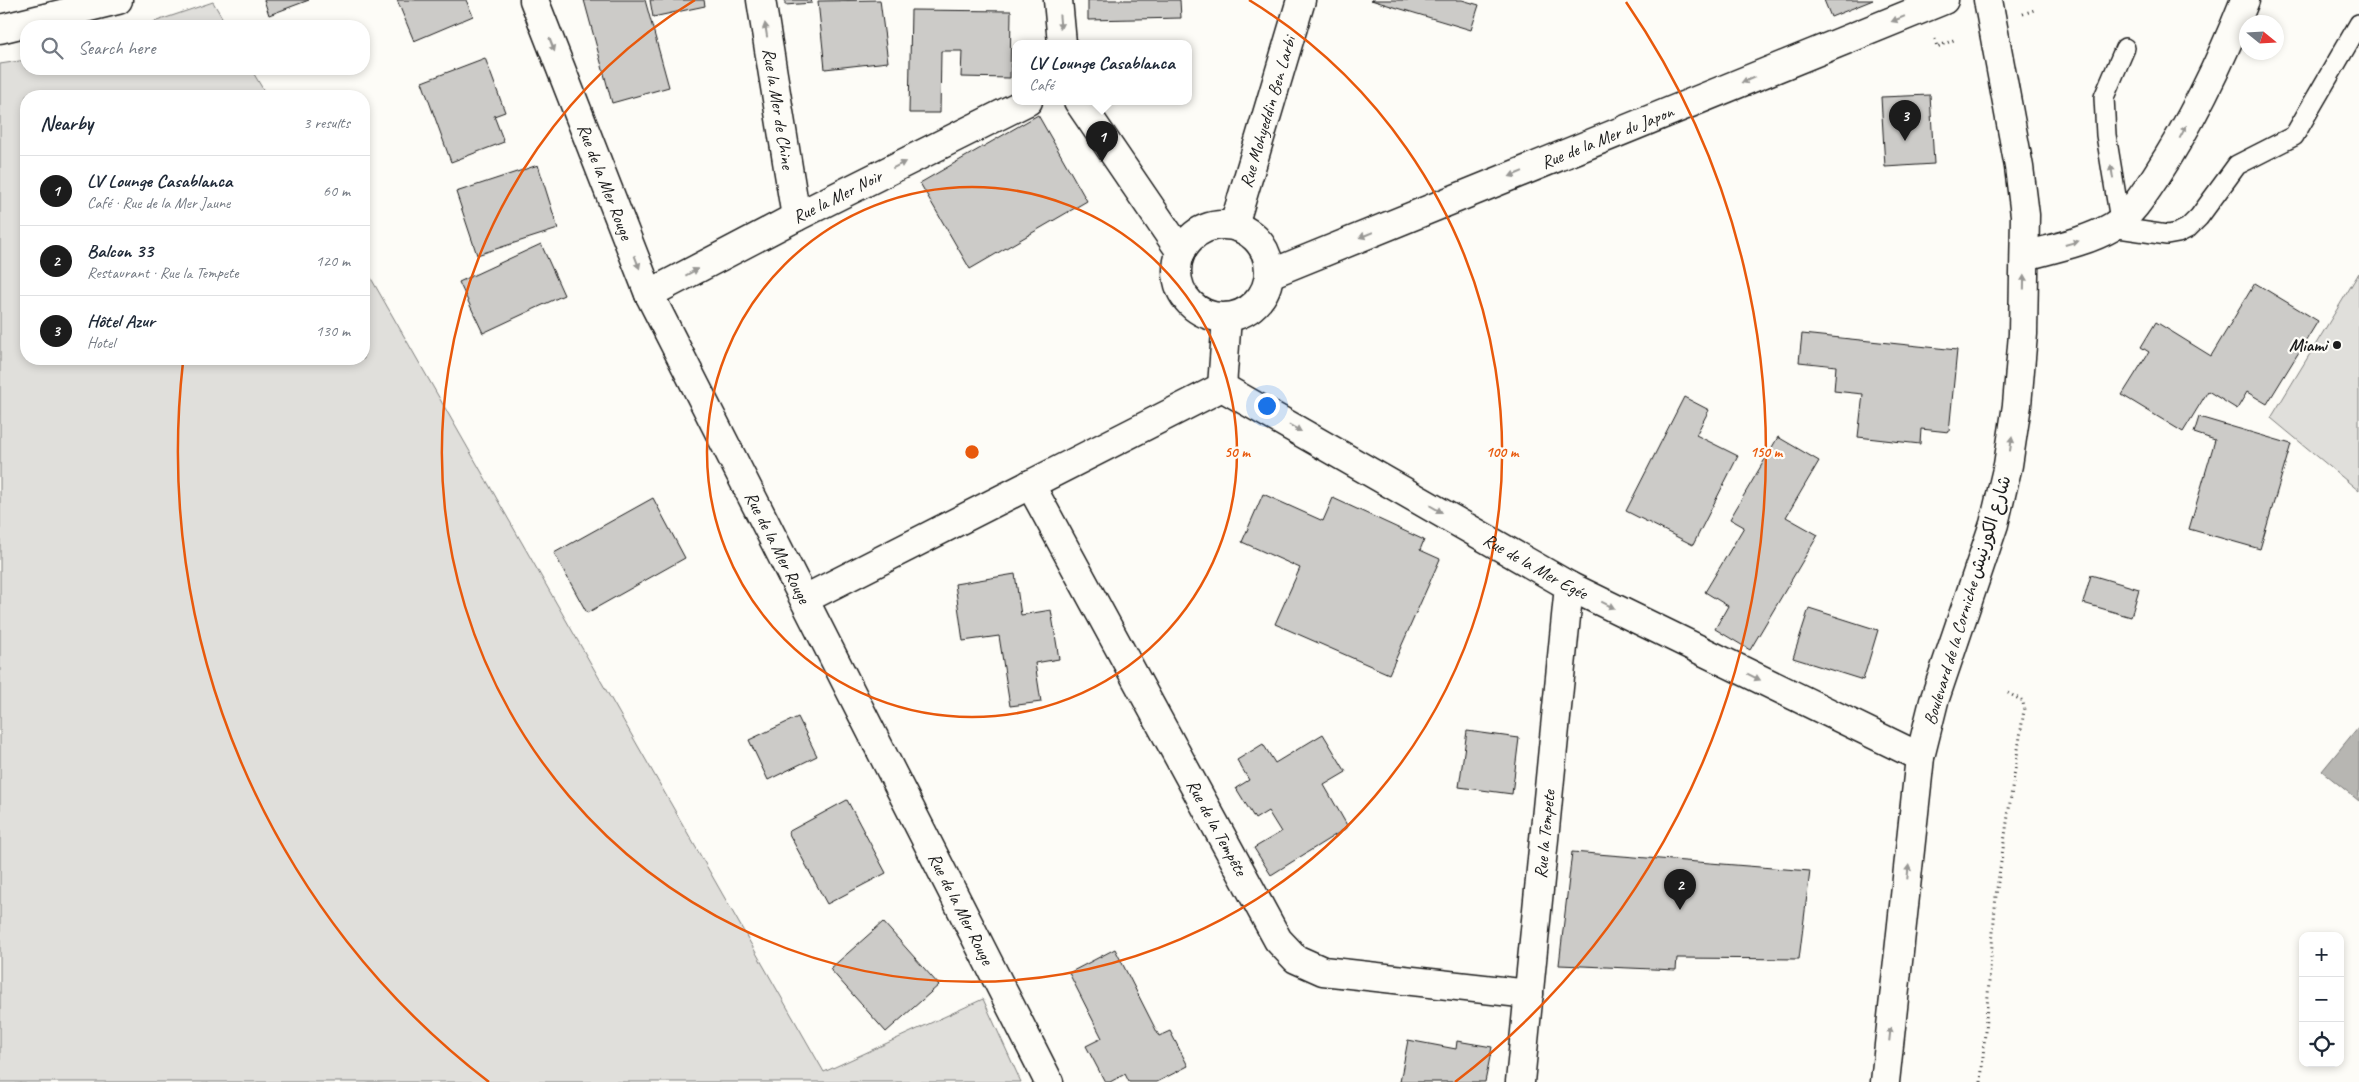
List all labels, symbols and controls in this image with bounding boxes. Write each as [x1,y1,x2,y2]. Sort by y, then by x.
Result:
one-way arrow [1056,14,1064,30]
one-way arrow [1891,15,1906,23]
north arrow [2239,15,2284,60]
search box [20,20,370,75]
one-way arrow [762,22,770,38]
street label: Rue Mohyeddin Ben Larbi [1235,31,1301,190]
icon: search [38,34,66,62]
text: Search here [78,36,155,60]
one-way arrow [549,38,556,53]
popup [1012,40,1192,105]
street label: Rue la Mer de Chine [758,47,799,172]
text: LV Lounge Casablanca [1029,51,1175,75]
text: Café [1029,75,1054,95]
one-way arrow [1741,76,1755,84]
street label: Rue de la Mer du Japon [1538,100,1677,174]
pin: 3 [1889,100,1921,141]
text: Nearby [40,110,93,136]
text: 3 results [303,113,350,133]
street label: Rue de la Mer Rouge [572,121,638,244]
pin: 1 [1086,121,1118,162]
one-way arrow [2179,124,2187,139]
one-way arrow [892,161,906,169]
street label: Rue la Mer Noir [789,164,887,228]
one-way arrow [2108,164,2116,180]
text: LV Lounge Casablanca [87,169,232,193]
one-way arrow [1508,170,1523,178]
text: 1 [52,181,60,201]
text: 60 m [323,181,350,201]
text: Café · Rue de la Mer Jaune [87,193,230,213]
one-way arrow [1358,231,1373,239]
one-way arrow [2065,238,2080,246]
text: Balcon 33 [87,239,153,263]
text: 2 [52,251,60,271]
text: 120 m [316,251,350,271]
one-way arrow [633,255,641,269]
text: Restaurant · Rue la Tempete [87,263,239,283]
one-way arrow [686,267,699,276]
one-way arrow [2021,274,2029,290]
text: Hôtel Azur [87,309,155,333]
text: 3 [52,321,60,341]
text: 130 m [316,321,350,341]
text: Hotel [87,333,115,353]
place label: Miami [2289,334,2329,356]
marker: Miami [2331,339,2343,351]
your location [1254,393,1280,419]
one-way arrow [1288,424,1301,433]
one-way arrow [2008,435,2016,451]
centre of rings [963,443,981,461]
text: 50 m [1224,443,1251,462]
text: 100 m [1486,443,1520,462]
text: 150 m [1750,443,1784,462]
street label: Boulevard de la Corniche شارع الكورنيش [1919,473,2016,728]
street label: Rue de la Mer Rouge [740,488,816,608]
one-way arrow [1429,505,1442,514]
street label: Rue de la Mer Egée [1479,528,1592,605]
one-way arrow [1601,601,1615,609]
one-way arrow [1747,673,1761,681]
street label: Rue de la Tempête [1182,776,1252,880]
street label: Rue la Tempete [1529,788,1560,879]
street label: Rue de la Mer Rouge [923,849,999,969]
one-way arrow [1904,864,1912,880]
pin: 2 [1664,869,1696,910]
map controls [2299,932,2344,1067]
button: + [2299,932,2344,977]
button: − [2299,977,2344,1022]
button: locate [2299,1022,2344,1067]
one-way arrow [1886,1025,1894,1041]

